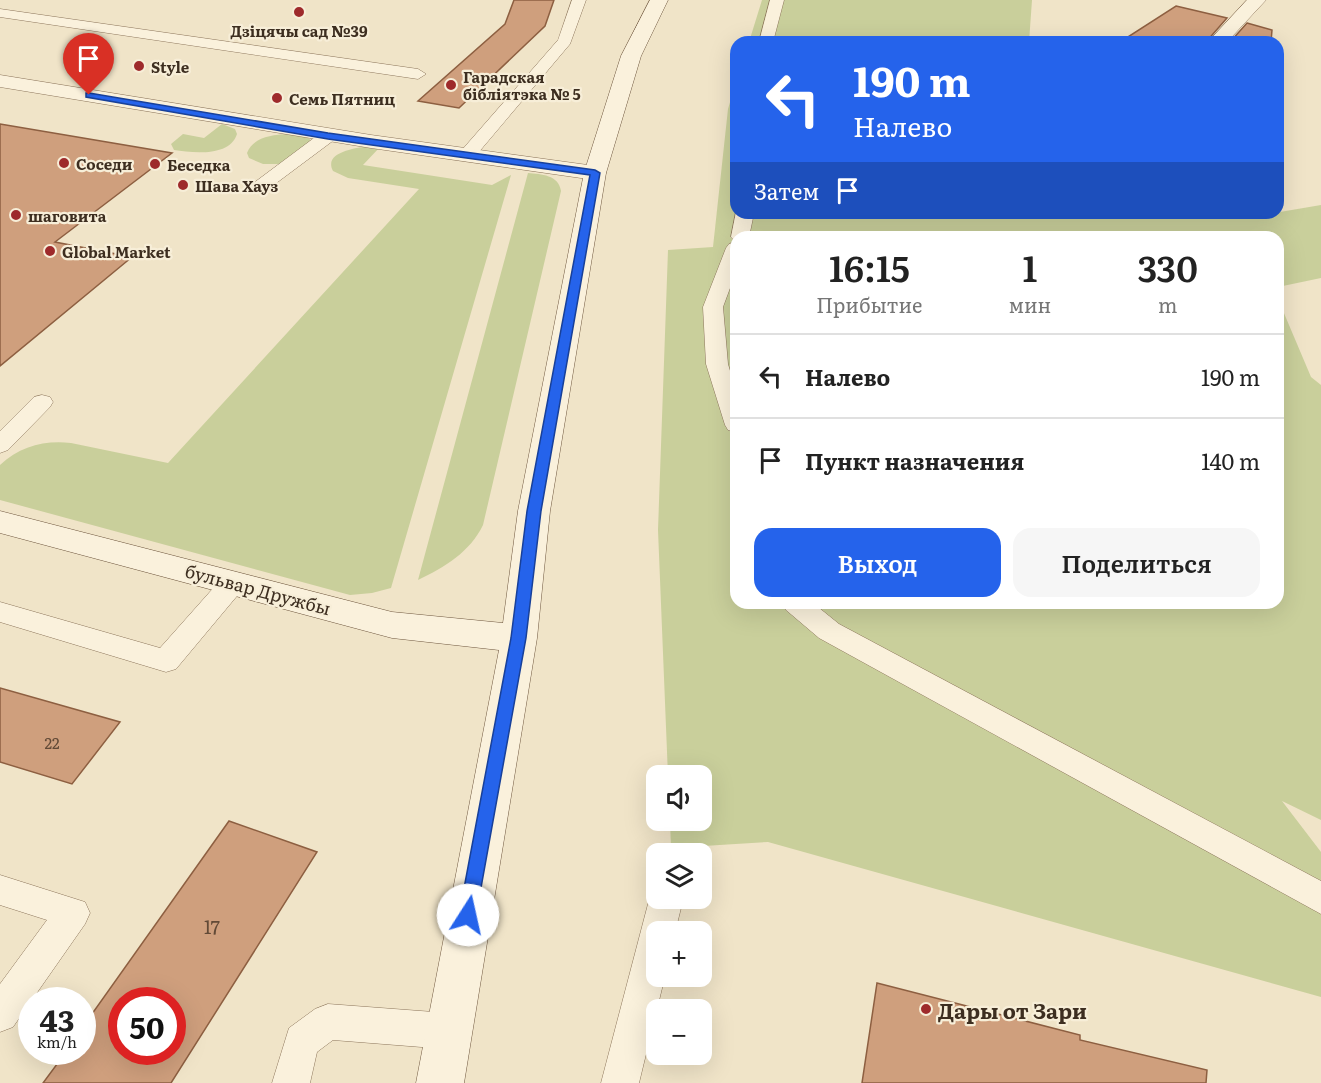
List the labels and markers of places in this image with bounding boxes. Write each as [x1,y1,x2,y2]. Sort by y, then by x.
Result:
marker: Дзіцячы сад №39 [292,5,306,19]
place label: Дзіцячы сад №39 [230,19,368,42]
pin [63,33,114,95]
place label: Style [151,55,190,78]
marker: Style [132,59,146,73]
place label: Гарадская бібліятэка № 5 [463,65,581,105]
marker: Гарадская бібліятэка № 5 [444,78,458,92]
place label: Семь Пятниц [289,87,395,110]
marker: Семь Пятниц [270,91,284,105]
place label: Соседи [76,152,133,175]
place label: Беседка [167,153,231,176]
marker: Соседи [57,156,71,170]
marker: Беседка [148,157,162,171]
place label: Шава Хауз [195,174,278,197]
marker: Шава Хауз [176,178,190,192]
place label: шаговита [28,204,107,227]
marker: шаговита [9,208,23,222]
place label: Global Market [62,240,171,263]
marker: Global Market [43,244,57,258]
place label: Дары от Зари [938,994,1087,1025]
marker: Дары от Зари [919,1002,933,1016]

